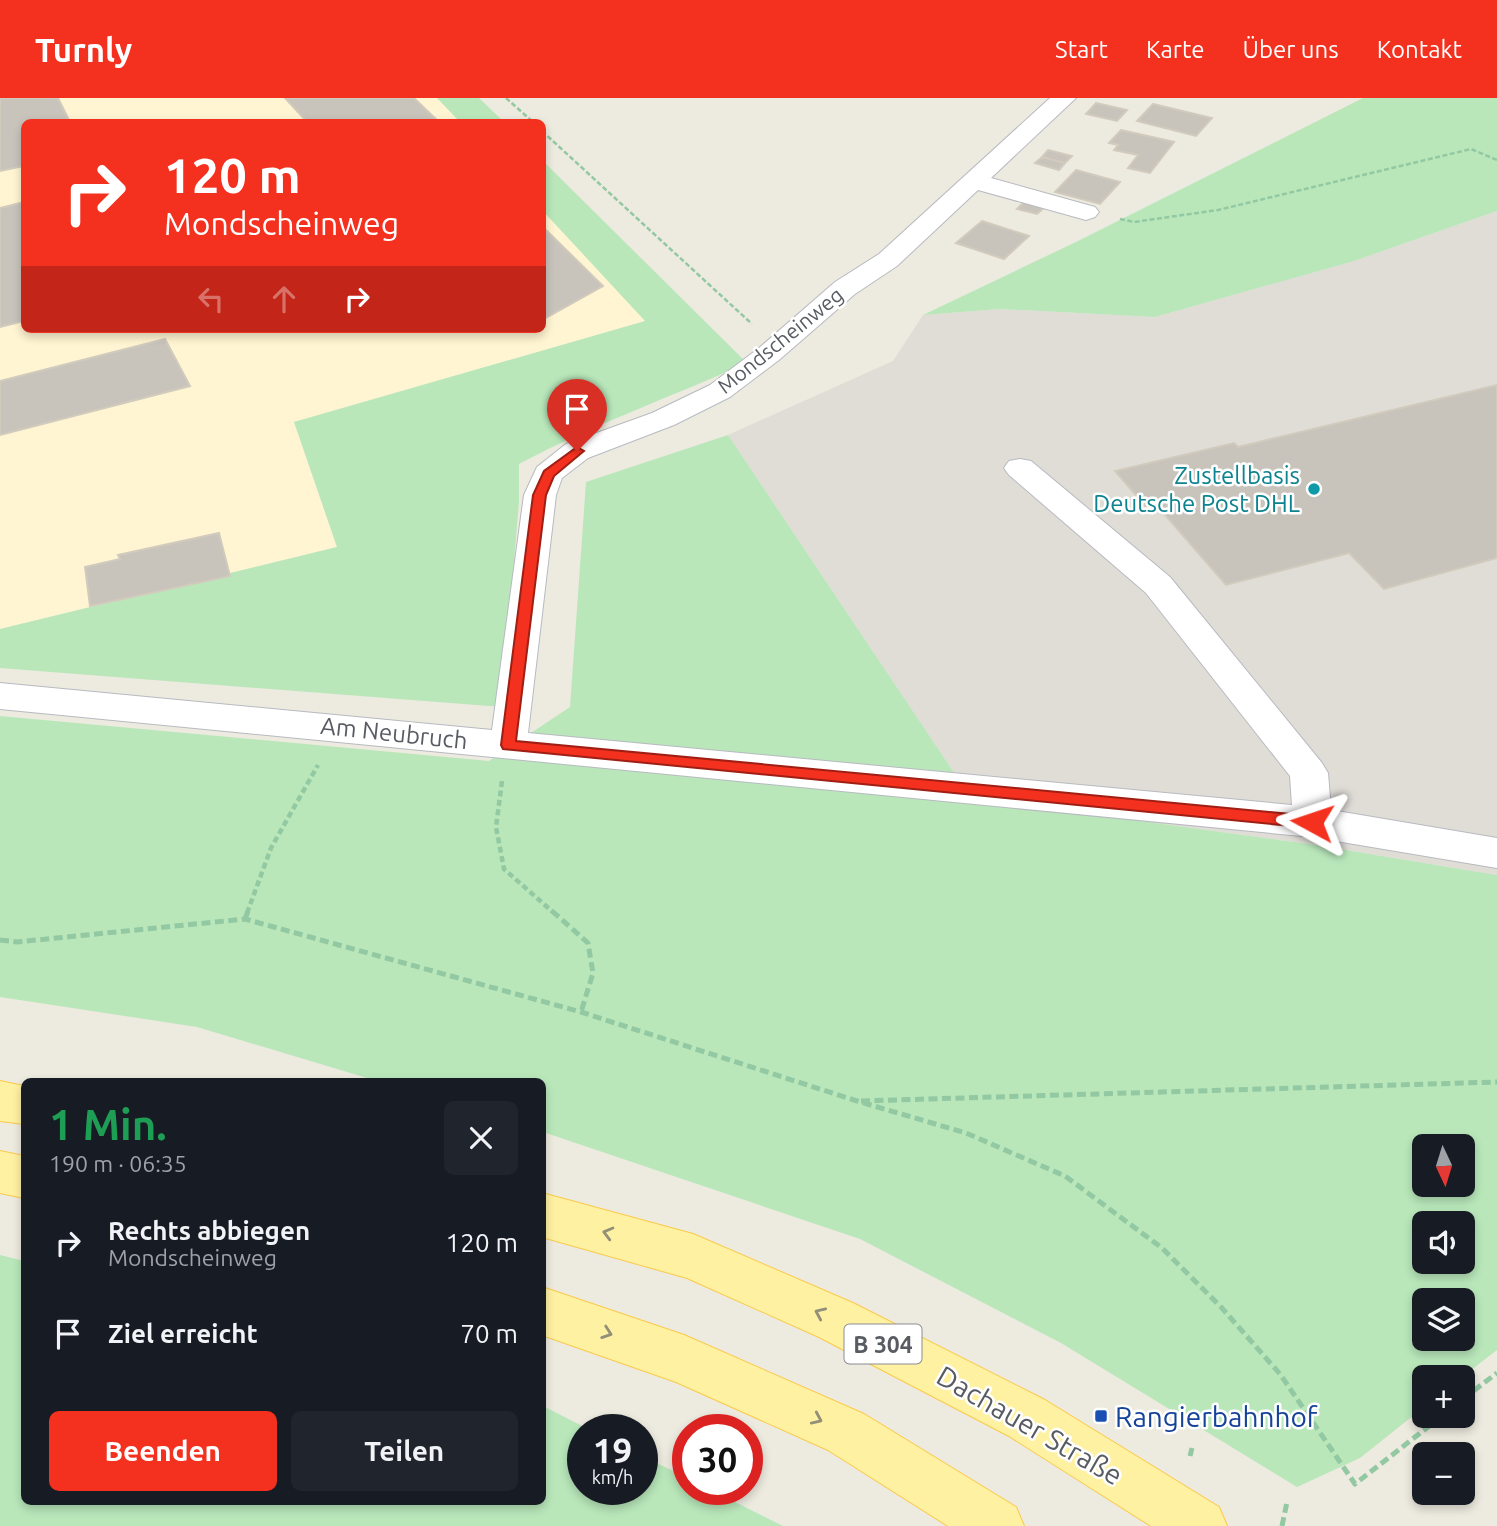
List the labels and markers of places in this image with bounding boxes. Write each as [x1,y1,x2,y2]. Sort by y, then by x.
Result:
pin [547,379,607,451]
place label: Zustellbasis Deutsche Post DHL [1093,462,1300,517]
marker: Zustellbasis Deutsche Post DHL [1306,481,1322,497]
place label: Rangierbahnhof [1115,1401,1318,1432]
marker: Rangierbahnhof [1093,1408,1109,1424]

